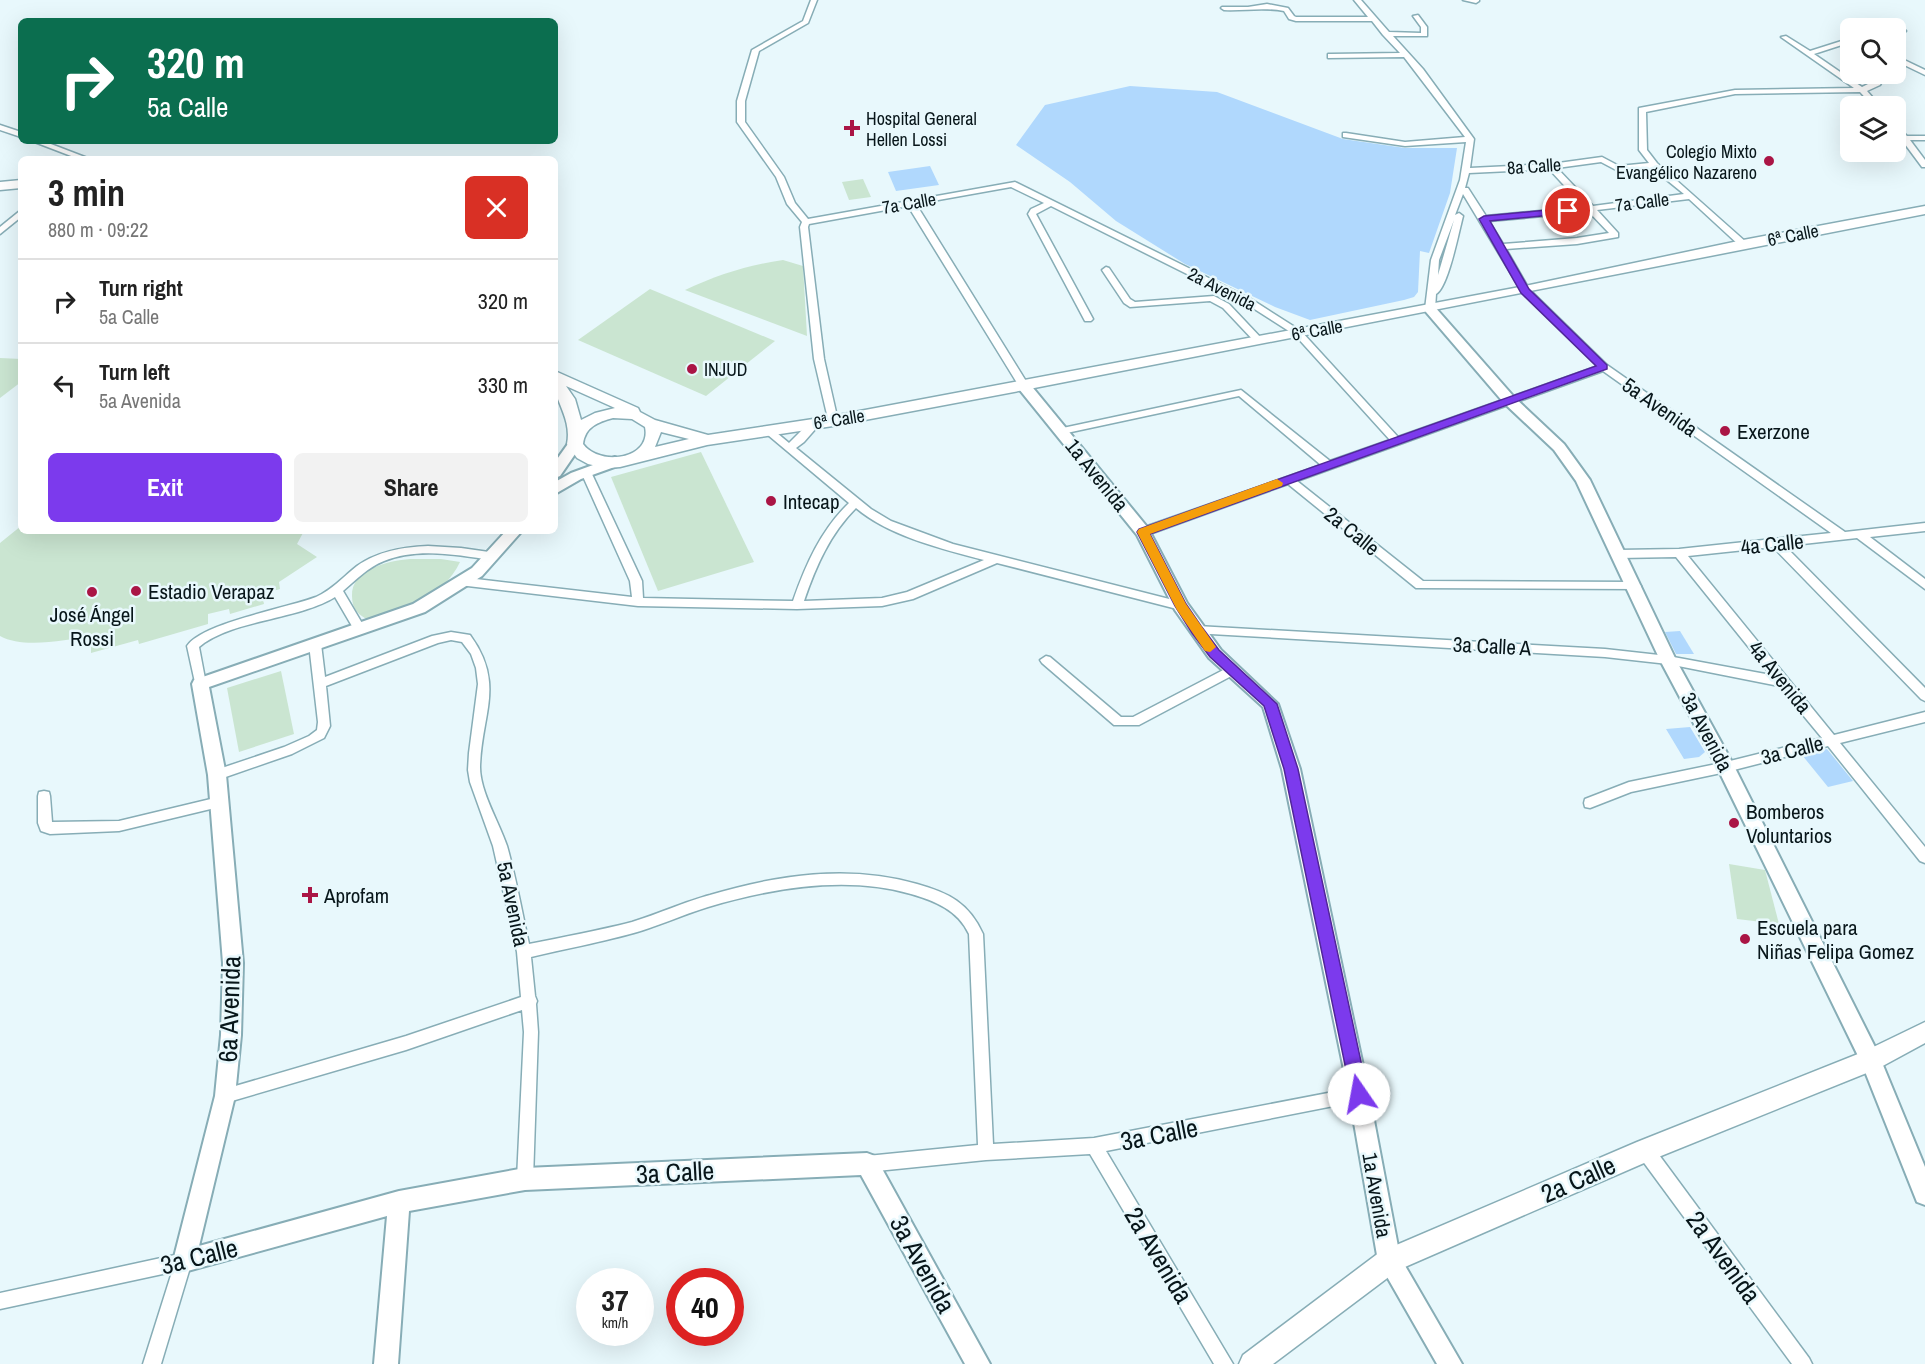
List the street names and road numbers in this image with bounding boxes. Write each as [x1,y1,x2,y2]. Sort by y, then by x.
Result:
street label: 8a Calle [1506,152,1562,180]
street label: 7a Calle [880,186,938,220]
street label: 7a Calle [1614,186,1670,218]
street label: 6ª Calle [1765,218,1821,252]
street label: 2a Avenida [1184,261,1260,317]
street label: 6ª Calle [1290,313,1344,347]
street label: 5a Avenida [1617,370,1704,444]
street label: 6ª Calle [812,403,866,435]
street label: 1a Avenida [1059,433,1136,518]
street label: 2a Calle [1318,500,1386,562]
street label: 4a Calle [1739,526,1805,562]
street label: 3a Calle A [1452,629,1532,663]
street label: 4a Avenida [1742,635,1819,720]
street label: 3a Avenida [1674,687,1740,777]
street label: 3a Calle [1758,728,1826,772]
street label: 5a Avenida [490,859,536,949]
street label: 6a Avenida [210,955,248,1063]
street label: 3a Calle [1117,1109,1201,1159]
street label: 2a Calle [1535,1147,1621,1211]
street label: 1a Avenida [1355,1150,1399,1240]
street label: 3a Calle [635,1152,715,1192]
street label: 2a Avenida [1117,1200,1201,1310]
street label: 2a Avenida [1679,1204,1769,1310]
street label: 3a Avenida [882,1209,964,1319]
street label: 3a Calle [157,1230,241,1282]

